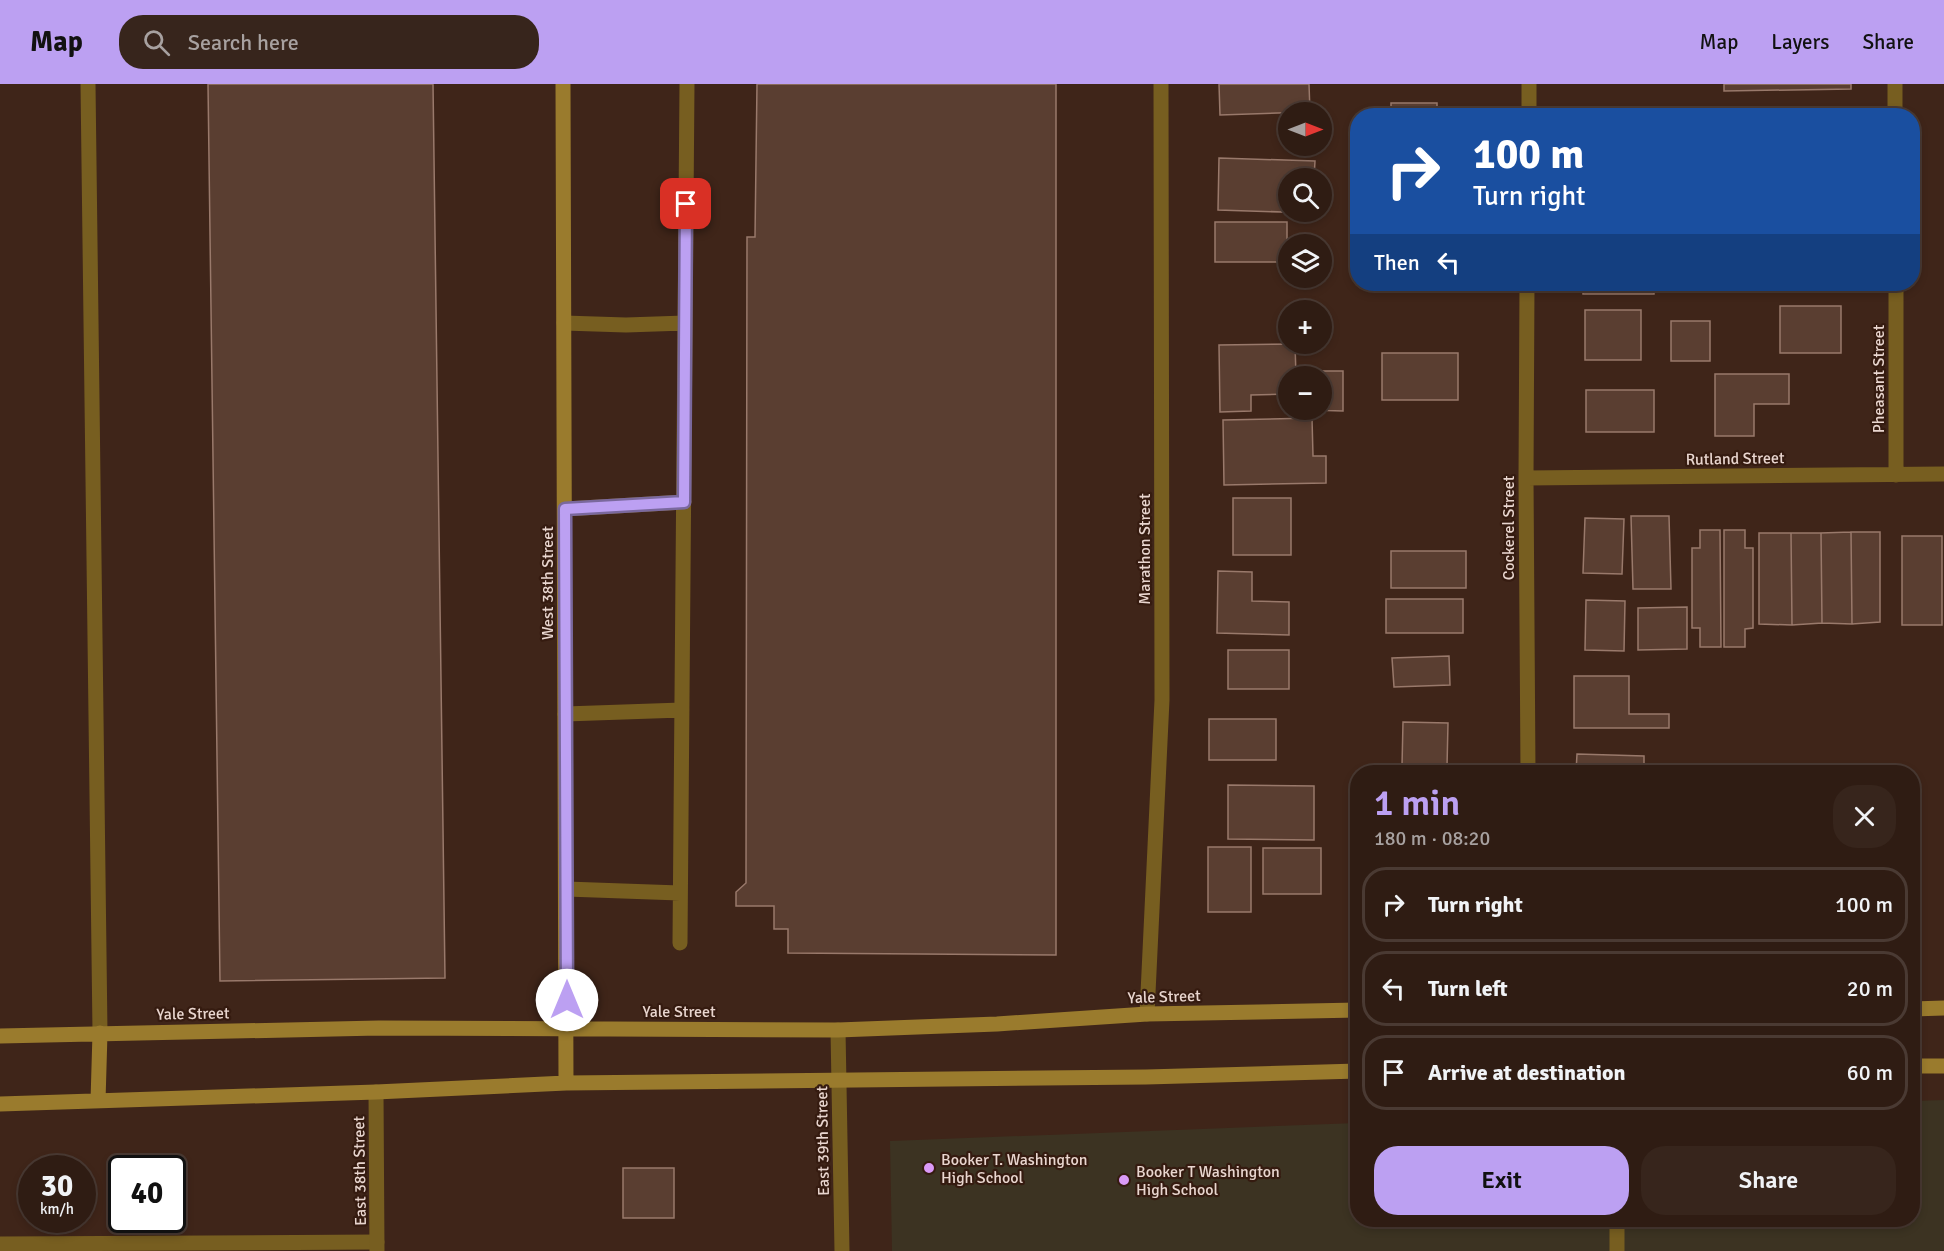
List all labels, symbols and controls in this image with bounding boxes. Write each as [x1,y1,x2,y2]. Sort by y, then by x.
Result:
search box [119,15,539,69]
text: Map [30,25,83,59]
icon: search [140,26,173,59]
text: Search here [188,29,299,56]
text: Map [1700,29,1738,55]
text: Layers [1771,29,1829,55]
text: Share [1862,29,1914,55]
north arrow [1278,102,1332,156]
map controls [1278,102,1332,420]
text: 100 m [1473,129,1584,180]
icon: right [1374,132,1452,210]
button: search [1278,168,1332,222]
pin [660,178,711,229]
text: Turn right [1473,180,1586,213]
icon: arrive [669,187,702,220]
button: layers [1278,234,1332,288]
icon: left [1432,246,1465,279]
text: Then [1374,249,1420,276]
button: + [1278,300,1332,354]
street label: Pheasant Street [1869,324,1889,433]
button: − [1278,366,1332,420]
street label: Rutland Street [1685,448,1785,470]
street label: Cockerel Street [1499,475,1519,580]
street label: Marathon Street [1135,493,1155,605]
street label: West 38th Street [538,526,558,640]
text: 1 min [1374,781,1460,826]
button: close [1833,785,1896,848]
text: 180 m · 08:20 [1374,826,1490,851]
icon: right [1377,888,1410,921]
text: Turn right [1428,891,1523,918]
text: 100 m [1835,891,1893,918]
position arrow [535,968,599,1032]
icon: left [1377,972,1410,1005]
text: Turn left [1428,975,1508,1002]
text: 20 m [1847,975,1893,1002]
street label: Yale Street [1127,986,1201,1008]
street label: Yale Street [642,1002,716,1022]
street label: Yale Street [156,1003,230,1025]
icon: arrive [1377,1056,1410,1089]
text: Arrive at destination [1428,1059,1625,1086]
text: 60 m [1847,1059,1893,1086]
street label: East 39th Street [812,1085,834,1196]
street label: East 38th Street [349,1115,371,1226]
button: Exit [1374,1146,1629,1215]
button: Share [1641,1146,1896,1215]
place label: Booker T. Washington High School [941,1150,1088,1188]
speed limit sign: 40 [108,1155,186,1233]
marker: Booker T. Washington High School [922,1161,936,1175]
place label: Booker T Washington High School [1136,1162,1280,1200]
text: 30 [41,1168,73,1205]
marker: Booker T Washington High School [1117,1173,1131,1187]
text: km/h [40,1200,74,1218]

